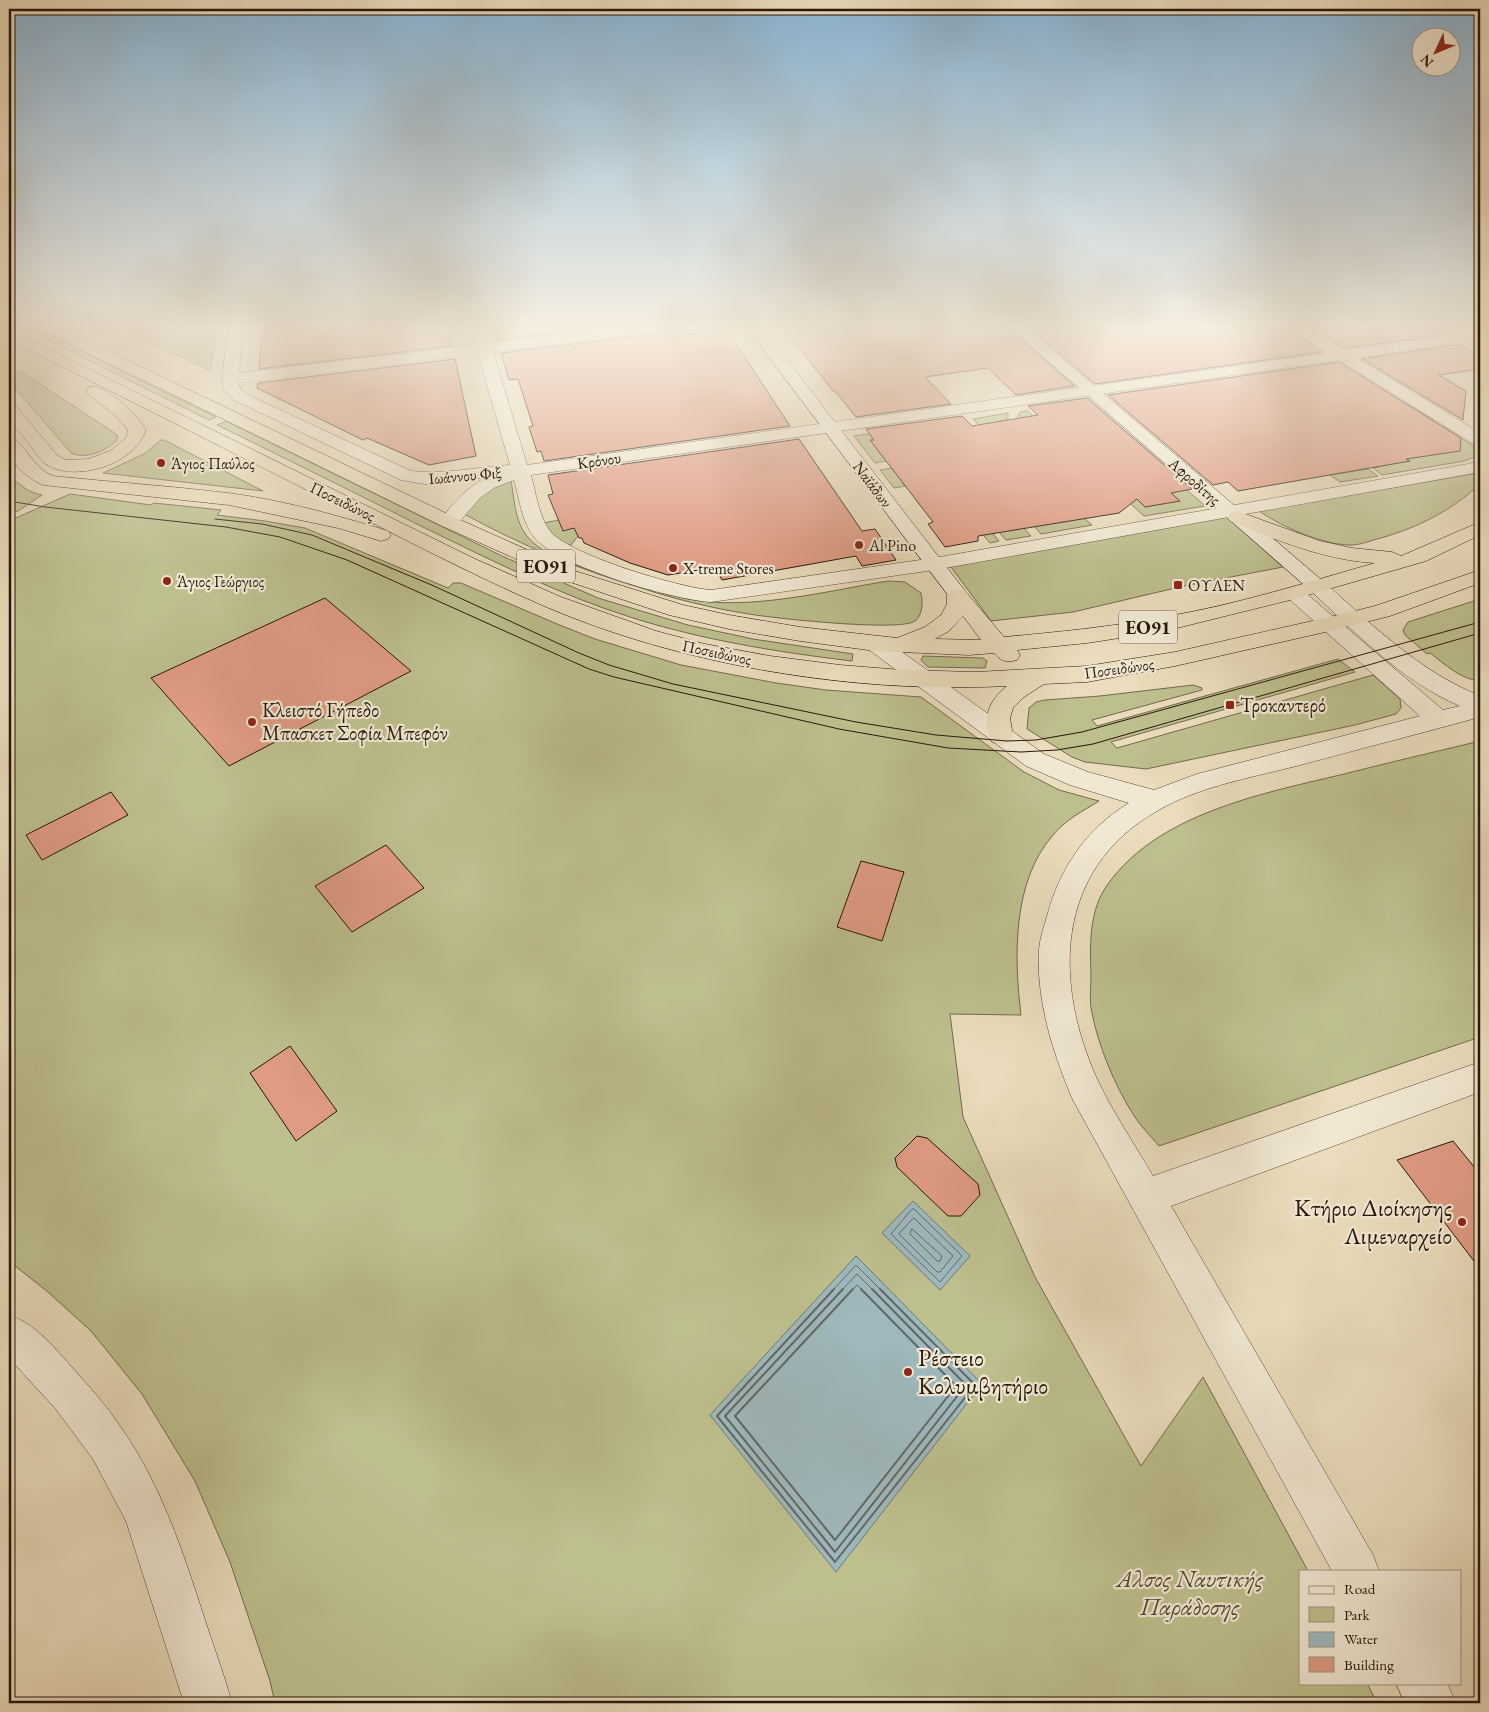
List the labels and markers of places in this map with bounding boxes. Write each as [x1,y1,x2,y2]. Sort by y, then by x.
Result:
place label: Άγιος Παύλος [170,453,255,474]
marker: Άγιος Παύλος [155,457,167,469]
place label: Al Pino [868,535,916,556]
marker: Al Pino [853,539,865,551]
place label: X-treme Stores [682,558,774,579]
marker: X-treme Stores [667,562,679,574]
place label: Άγιος Γεώργιος [176,571,265,592]
marker: Άγιος Γεώργιος [161,575,173,587]
place label: ΟΥΛΕΝ [1188,575,1245,596]
marker: ΟΥΛΕΝ [1172,579,1184,591]
place label: Τροκαντερό [1240,692,1326,718]
place label: Κλειστό Γήπεδο Μπασκετ Σοφία Μπεφόν [262,697,448,746]
marker: Τροκαντερό [1224,699,1236,711]
marker: Κλειστό Γήπεδο Μπασκετ Σοφία Μπεφόν [246,716,258,728]
place label: Κτήριο Διοίκησης Λιμεναρχείο [1294,1192,1452,1251]
marker: Κτήριο Διοίκησης Λιμεναρχείο [1456,1216,1468,1228]
place label: Ρέστειο Κολυμβητήριο [918,1342,1048,1401]
marker: Ρέστειο Κολυμβητήριο [902,1366,914,1378]

